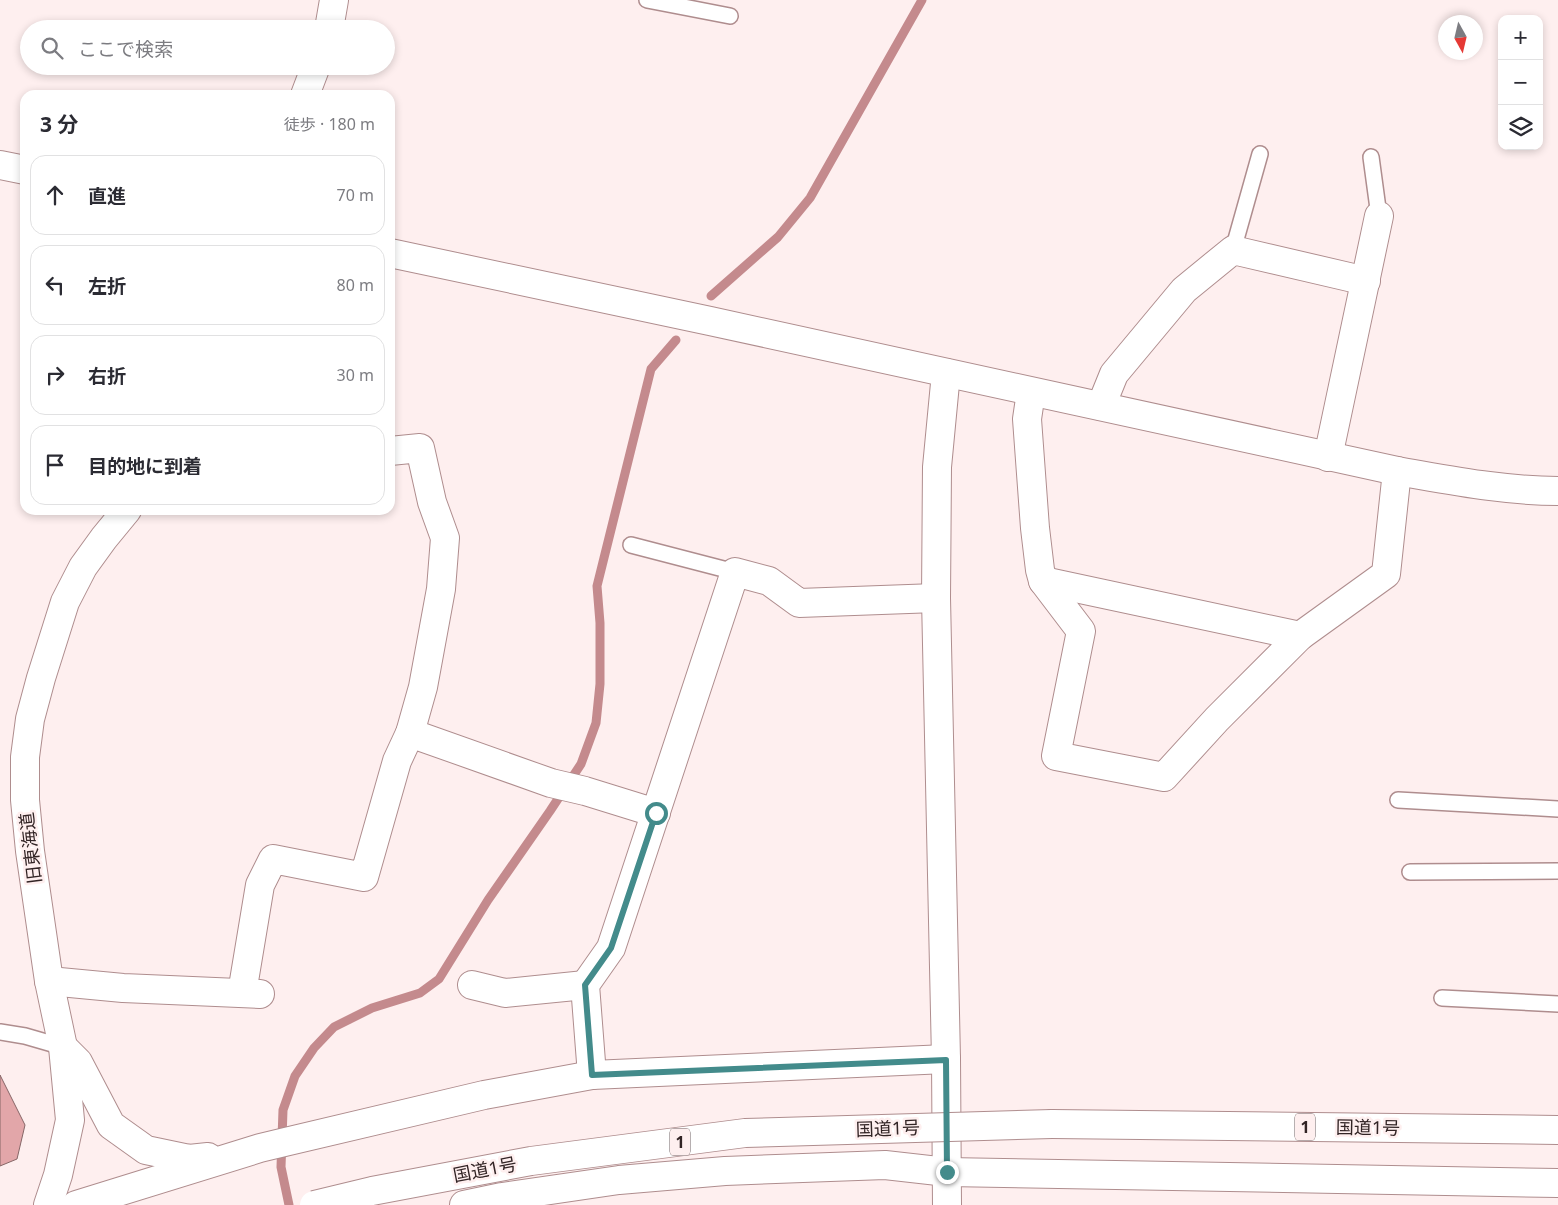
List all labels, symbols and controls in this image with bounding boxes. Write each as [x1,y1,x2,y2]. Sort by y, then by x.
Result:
north arrow [1438,15,1483,60]
map controls [1498,15,1543,150]
button: + [1498,15,1543,60]
search box [20,20,395,75]
icon: search [38,34,66,62]
text: ここで検索 [78,36,173,62]
button: − [1498,60,1543,105]
button: layers [1498,105,1543,150]
text: 3 分 [40,110,78,138]
text: 徒歩 · 180 m [284,113,375,135]
icon: ahead [41,181,69,209]
text: 直進 [88,183,126,209]
text: 70 m [337,184,374,206]
icon: left [41,271,69,299]
text: 左折 [88,273,126,299]
text: 80 m [337,274,374,296]
icon: right [41,361,69,389]
text: 右折 [88,363,126,389]
text: 30 m [337,364,374,386]
icon: arrive [41,451,69,479]
text: 目的地に到着 [88,453,202,479]
route start [645,802,668,825]
street label: 旧東海道 [14,811,46,885]
road number: 1 [1295,1114,1315,1140]
street label: 国道1号 [1336,1114,1400,1140]
street label: 国道1号 [855,1115,921,1141]
road number: 1 [670,1128,690,1156]
street label: 国道1号 [451,1151,519,1187]
route end [936,1161,959,1184]

